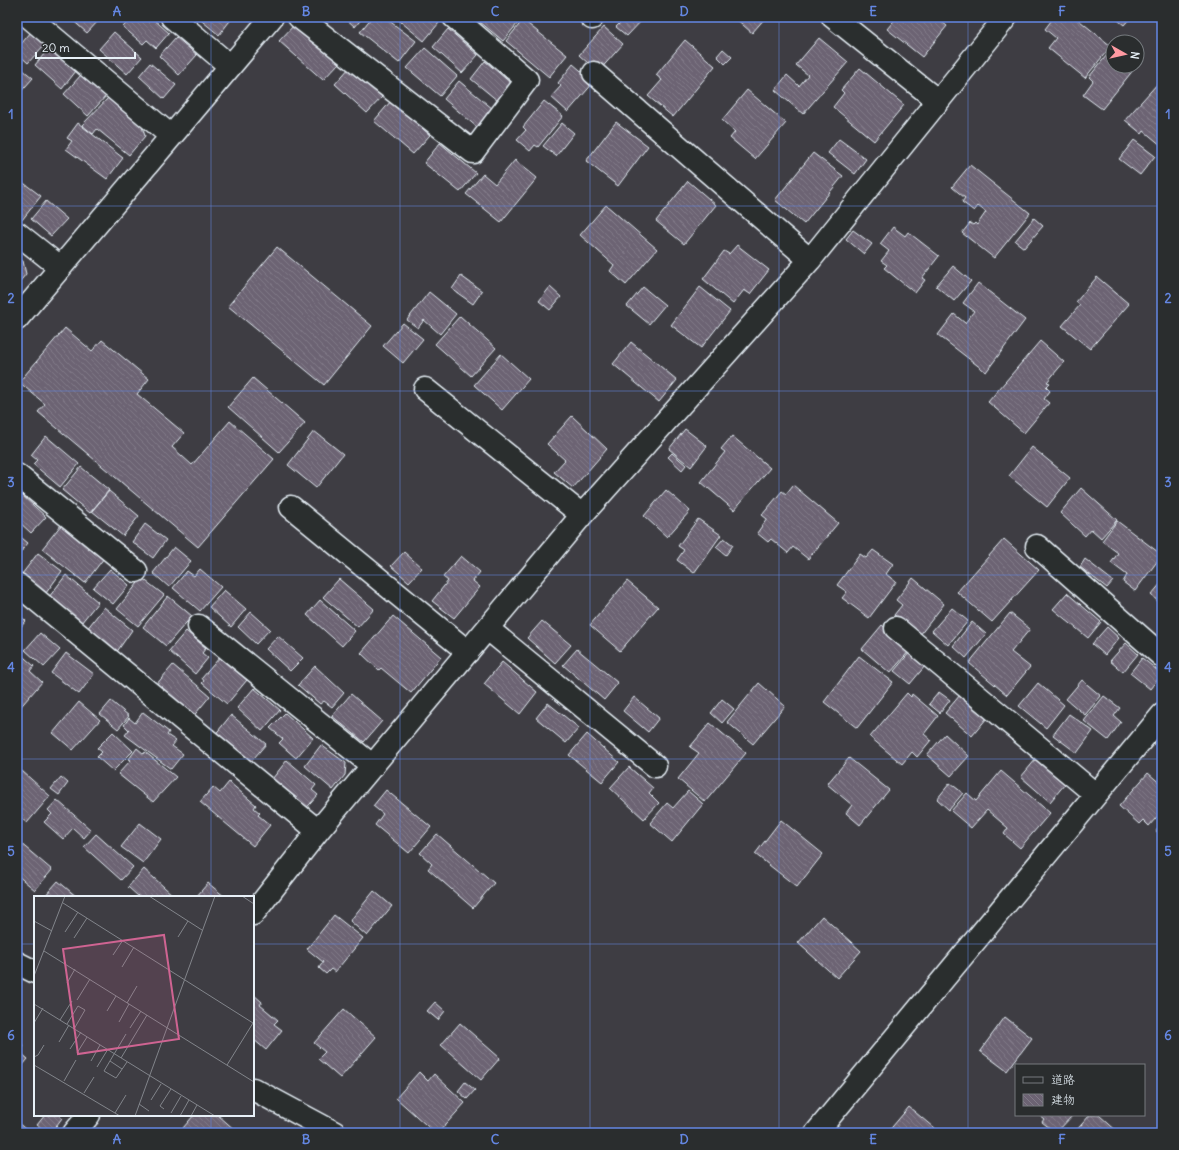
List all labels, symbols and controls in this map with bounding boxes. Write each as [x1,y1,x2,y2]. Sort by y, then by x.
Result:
text: A [113,3,122,20]
text: B [302,3,311,20]
text: C [491,3,500,20]
text: D [679,3,689,20]
text: E [869,3,877,20]
text: F [1058,3,1066,20]
scale bar [36,34,135,60]
north arrow [1105,34,1145,74]
text: 20 m [42,40,70,55]
text: N [1127,51,1142,60]
text: 1 [8,106,14,123]
text: 1 [1165,106,1171,123]
text: 2 [7,290,15,307]
text: 2 [1164,290,1172,307]
text: 3 [7,474,15,491]
text: 3 [1164,474,1172,491]
text: 4 [7,659,15,676]
text: 4 [1164,659,1172,676]
text: 5 [7,843,15,860]
text: 5 [1164,843,1172,860]
inset map [34,896,254,1116]
text: 6 [7,1027,15,1044]
text: 6 [1164,1027,1172,1044]
legend [1015,1064,1145,1116]
text: 道路 [1051,1072,1075,1087]
text: 建物 [1051,1092,1075,1107]
text: A [113,1131,122,1148]
text: B [302,1131,311,1148]
text: C [491,1131,500,1148]
text: D [679,1131,689,1148]
text: E [869,1131,877,1148]
text: F [1058,1131,1066,1148]

